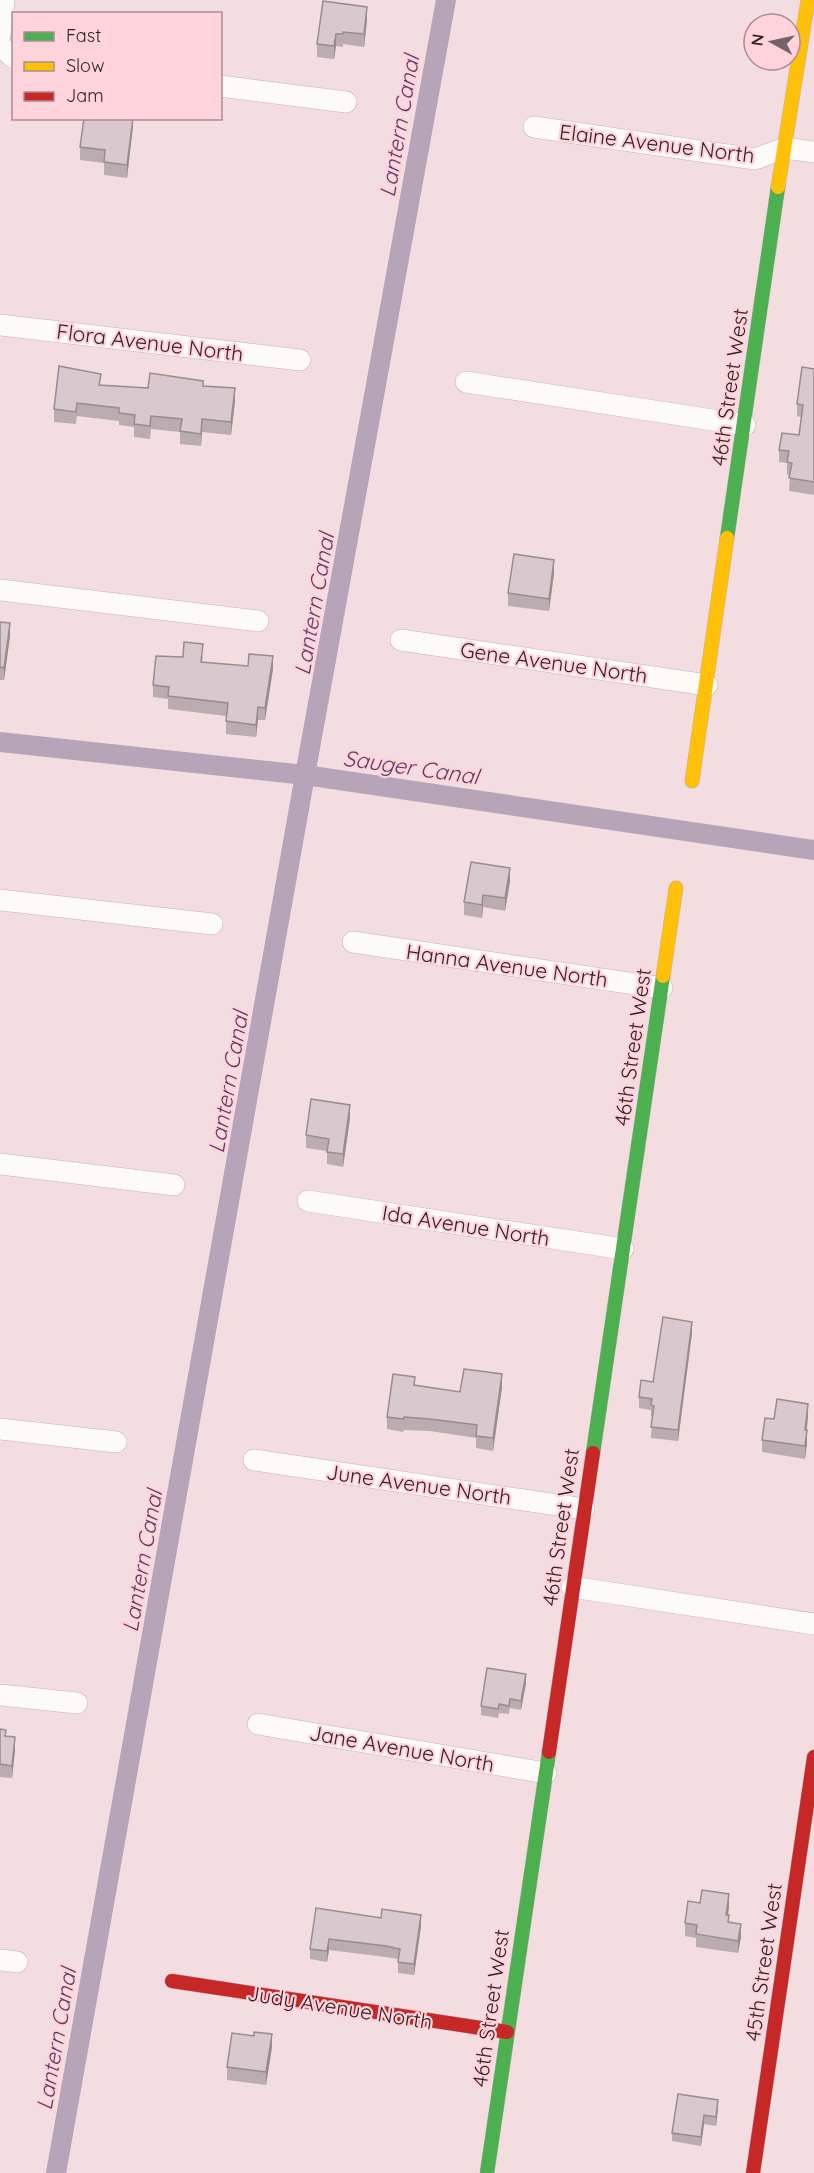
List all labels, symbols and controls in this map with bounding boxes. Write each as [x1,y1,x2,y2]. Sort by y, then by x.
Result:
legend [12,12,222,120]
north arrow [742,12,802,72]
text: Fast [66,24,101,47]
text: N [746,33,768,47]
water label: Lantern Canal [373,50,426,199]
text: Slow [66,54,104,77]
text: Jam [66,84,104,107]
street label: Elaine Avenue North [558,118,756,168]
street label: 46th Street West [705,306,753,468]
street label: Flora Avenue North [55,318,245,366]
water label: Lantern Canal [288,528,341,677]
street label: Gene Avenue North [459,636,649,688]
water label: Sauger Canal [341,744,484,791]
street label: Hanna Avenue North [405,938,609,992]
street label: 46th Street West [608,966,656,1128]
water label: Lantern Canal [202,1006,255,1155]
street label: Ida Avenue North [380,1199,552,1251]
street label: 46th Street West [536,1446,584,1608]
street label: June Avenue North [325,1458,513,1510]
water label: Lantern Canal [116,1485,169,1634]
street label: Jane Avenue North [308,1719,496,1777]
street label: 45th Street West [739,1881,787,2043]
street label: 46th Street West [466,1927,514,2089]
water label: Lantern Canal [30,1963,83,2112]
street label: Judy Avenue North [246,1980,434,2034]

